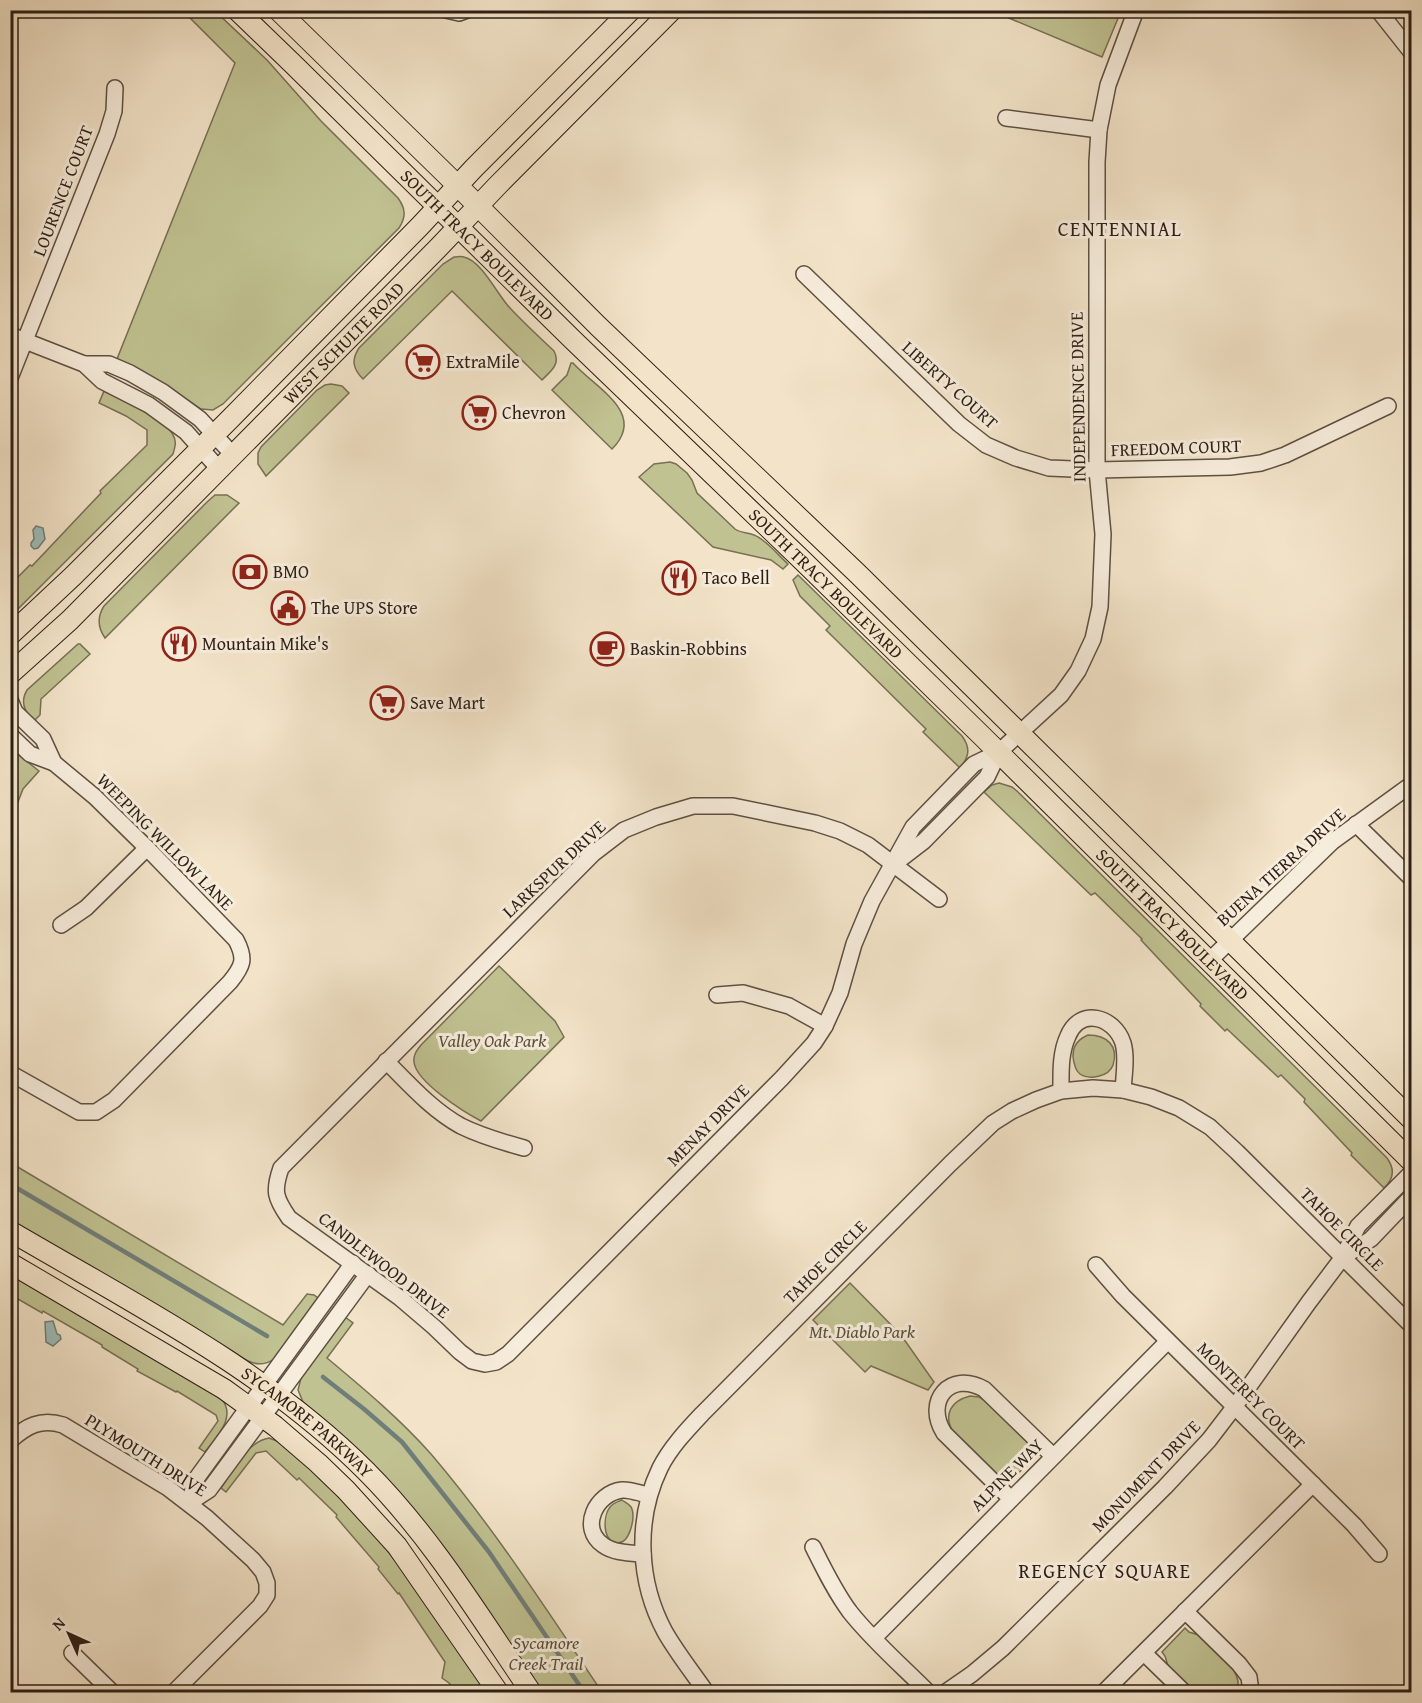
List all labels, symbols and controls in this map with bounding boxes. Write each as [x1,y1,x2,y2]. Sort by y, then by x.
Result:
street label: LOURENCE COURT [25,121,100,260]
street label: SOUTH TRACY BOULEVARD [394,163,560,327]
district label: CENTENNIAL [1058,214,1182,243]
street label: WEST SCHULTE ROAD [276,275,410,410]
street label: INDEPENDENCE DRIVE [1063,312,1092,482]
street label: LIBERTY COURT [896,334,1004,435]
supermarket icon: ExtraMile [405,344,441,380]
place label: ExtraMile [446,348,520,375]
supermarket icon: Chevron [461,395,497,431]
place label: Chevron [502,399,566,426]
street label: FREEDOM COURT [1110,432,1242,463]
street label: SOUTH TRACY BOULEVARD [743,502,910,665]
bank icon: BMO [232,554,268,590]
place label: BMO [273,558,309,585]
restaurant icon: Taco Bell [661,560,697,596]
place label: Taco Bell [702,564,770,591]
public building icon: The UPS Store [270,590,306,626]
place label: The UPS Store [311,594,418,621]
restaurant icon: Mountain Mike's [161,626,197,662]
place label: Mountain Mike's [202,630,329,657]
cafe icon: Baskin-Robbins [589,631,625,667]
place label: Baskin-Robbins [630,635,747,662]
supermarket icon: Save Mart [369,685,405,721]
place label: Save Mart [410,689,486,716]
street label: WEEPING WILLOW LANE [91,767,240,916]
street label: BUENA TIERRA DRIVE [1210,801,1351,932]
street label: LARKSPUR DRIVE [496,813,612,924]
street label: SOUTH TRACY BOULEVARD [1090,842,1255,1006]
park label: Valley Oak Park [438,1027,547,1054]
street label: MENAY DRIVE [660,1077,755,1172]
street label: TAHOE CIRCLE [1294,1180,1391,1277]
street label: CANDLEWOOD DRIVE [313,1205,456,1325]
street label: TAHOE CIRCLE [776,1213,873,1310]
park label: Mt. Diablo Park [809,1318,916,1345]
street label: MONTEREY COURT [1191,1335,1312,1456]
street label: SYCAMORE PARKWAY [236,1359,380,1484]
street label: PLYMOUTH DRIVE [80,1406,212,1503]
street label: MONUMENT DRIVE [1085,1413,1206,1538]
street label: ALPINE WAY [964,1432,1049,1517]
district label: REGENCY SQUARE [1019,1556,1191,1585]
north arrow [39,1604,99,1664]
text: N [46,1611,71,1636]
park label: Sycamore Creek Trail [509,1629,584,1677]

